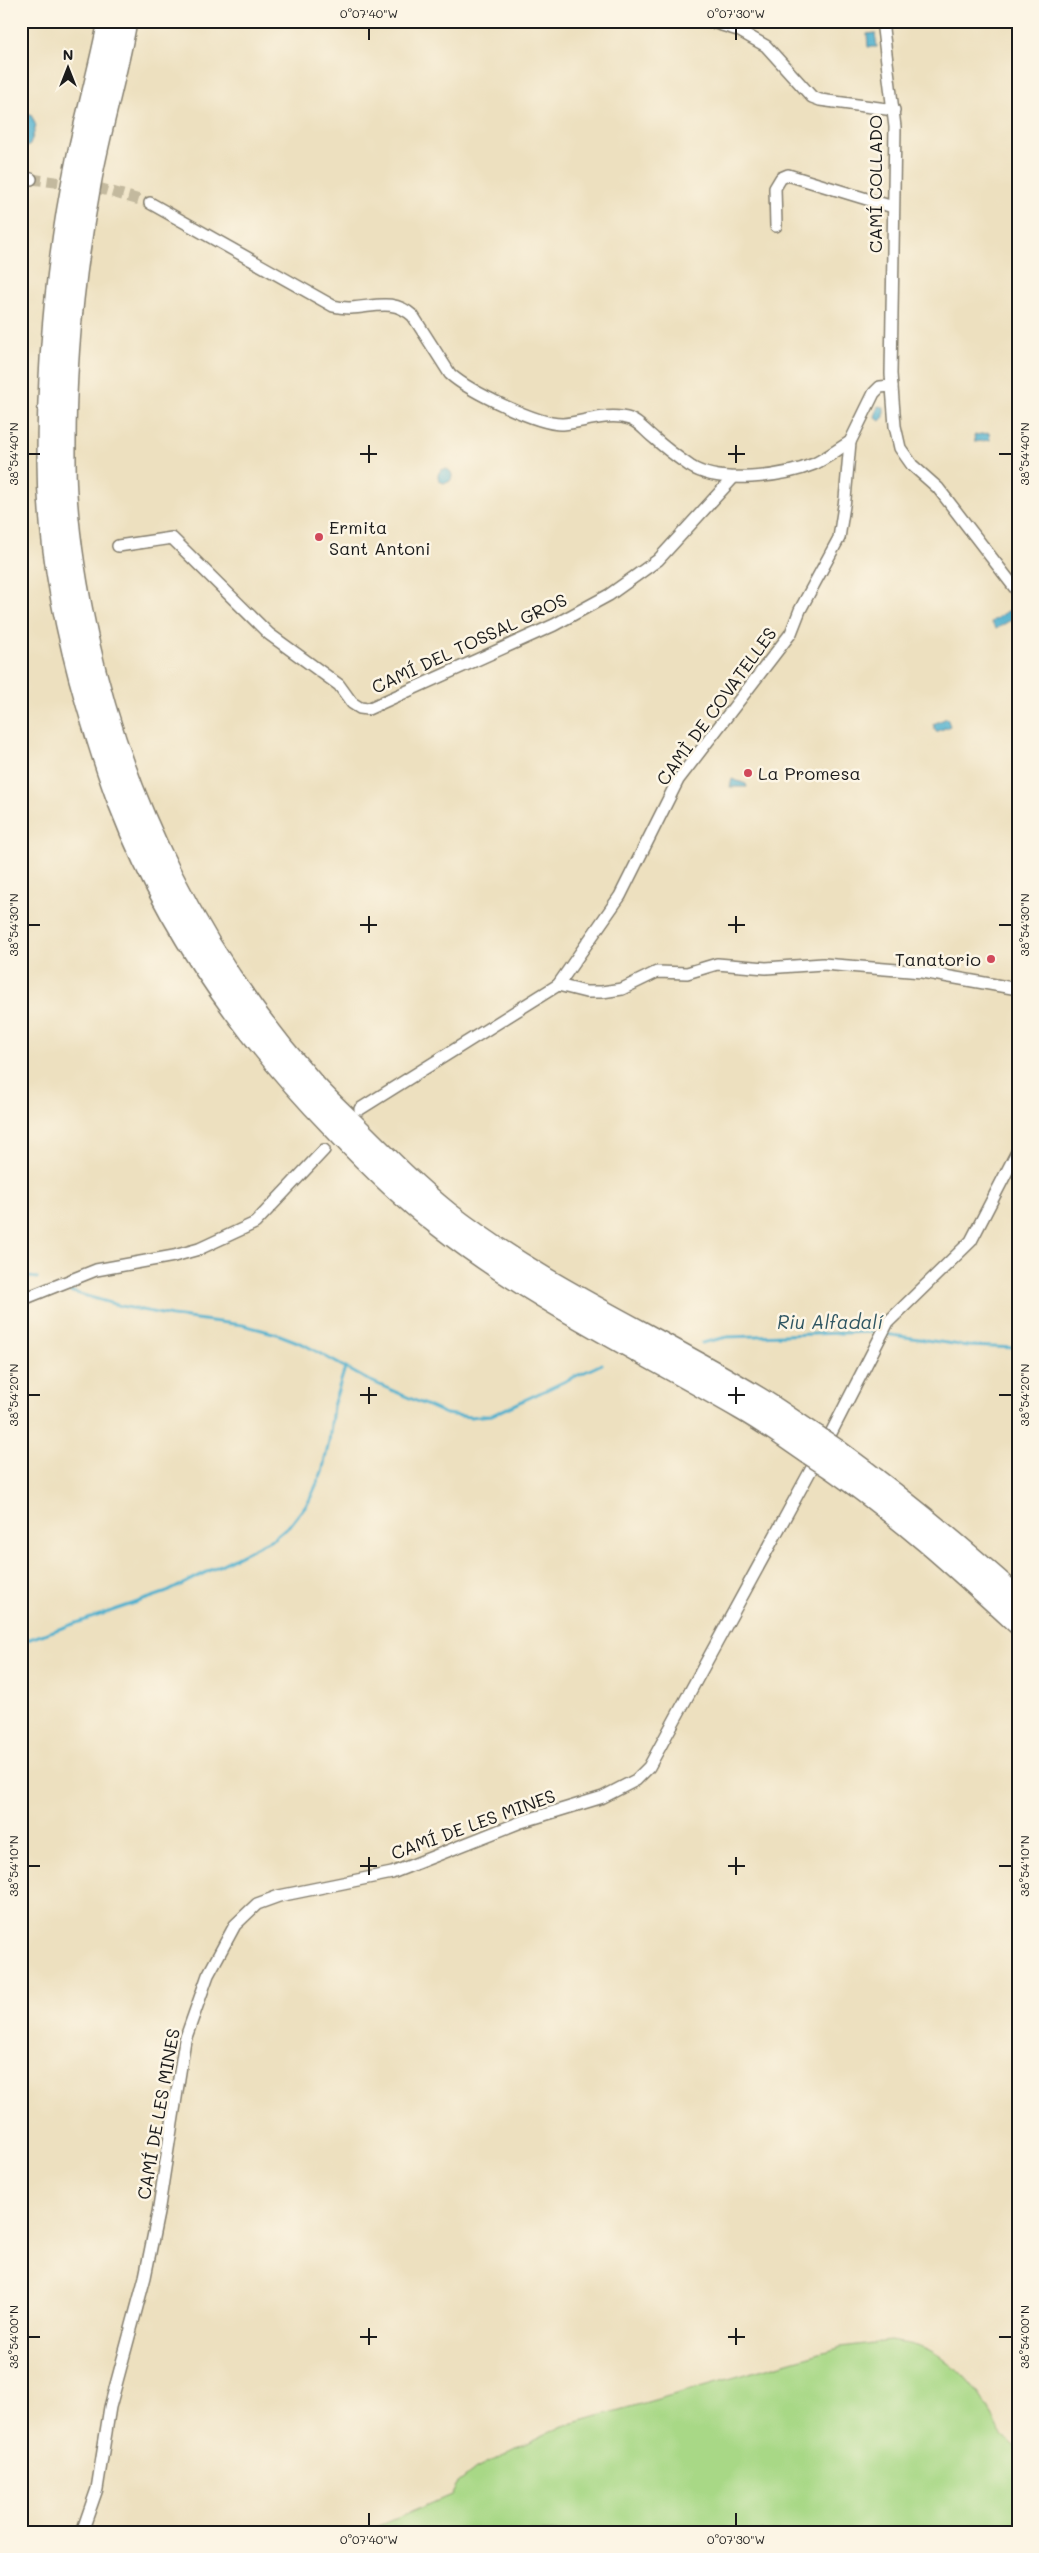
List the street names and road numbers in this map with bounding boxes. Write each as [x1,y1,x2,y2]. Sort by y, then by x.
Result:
street label: CAMÍ COLLADO [863,115,887,253]
street label: CAMÍ DEL TOSSAL GROS [368,587,570,699]
street label: CAMÌ DE COVATELLES [650,622,782,790]
street label: CAMÍ DE LES MINES [387,1783,559,1865]
street label: CAMÍ DE LES MINES [131,2027,185,2201]

